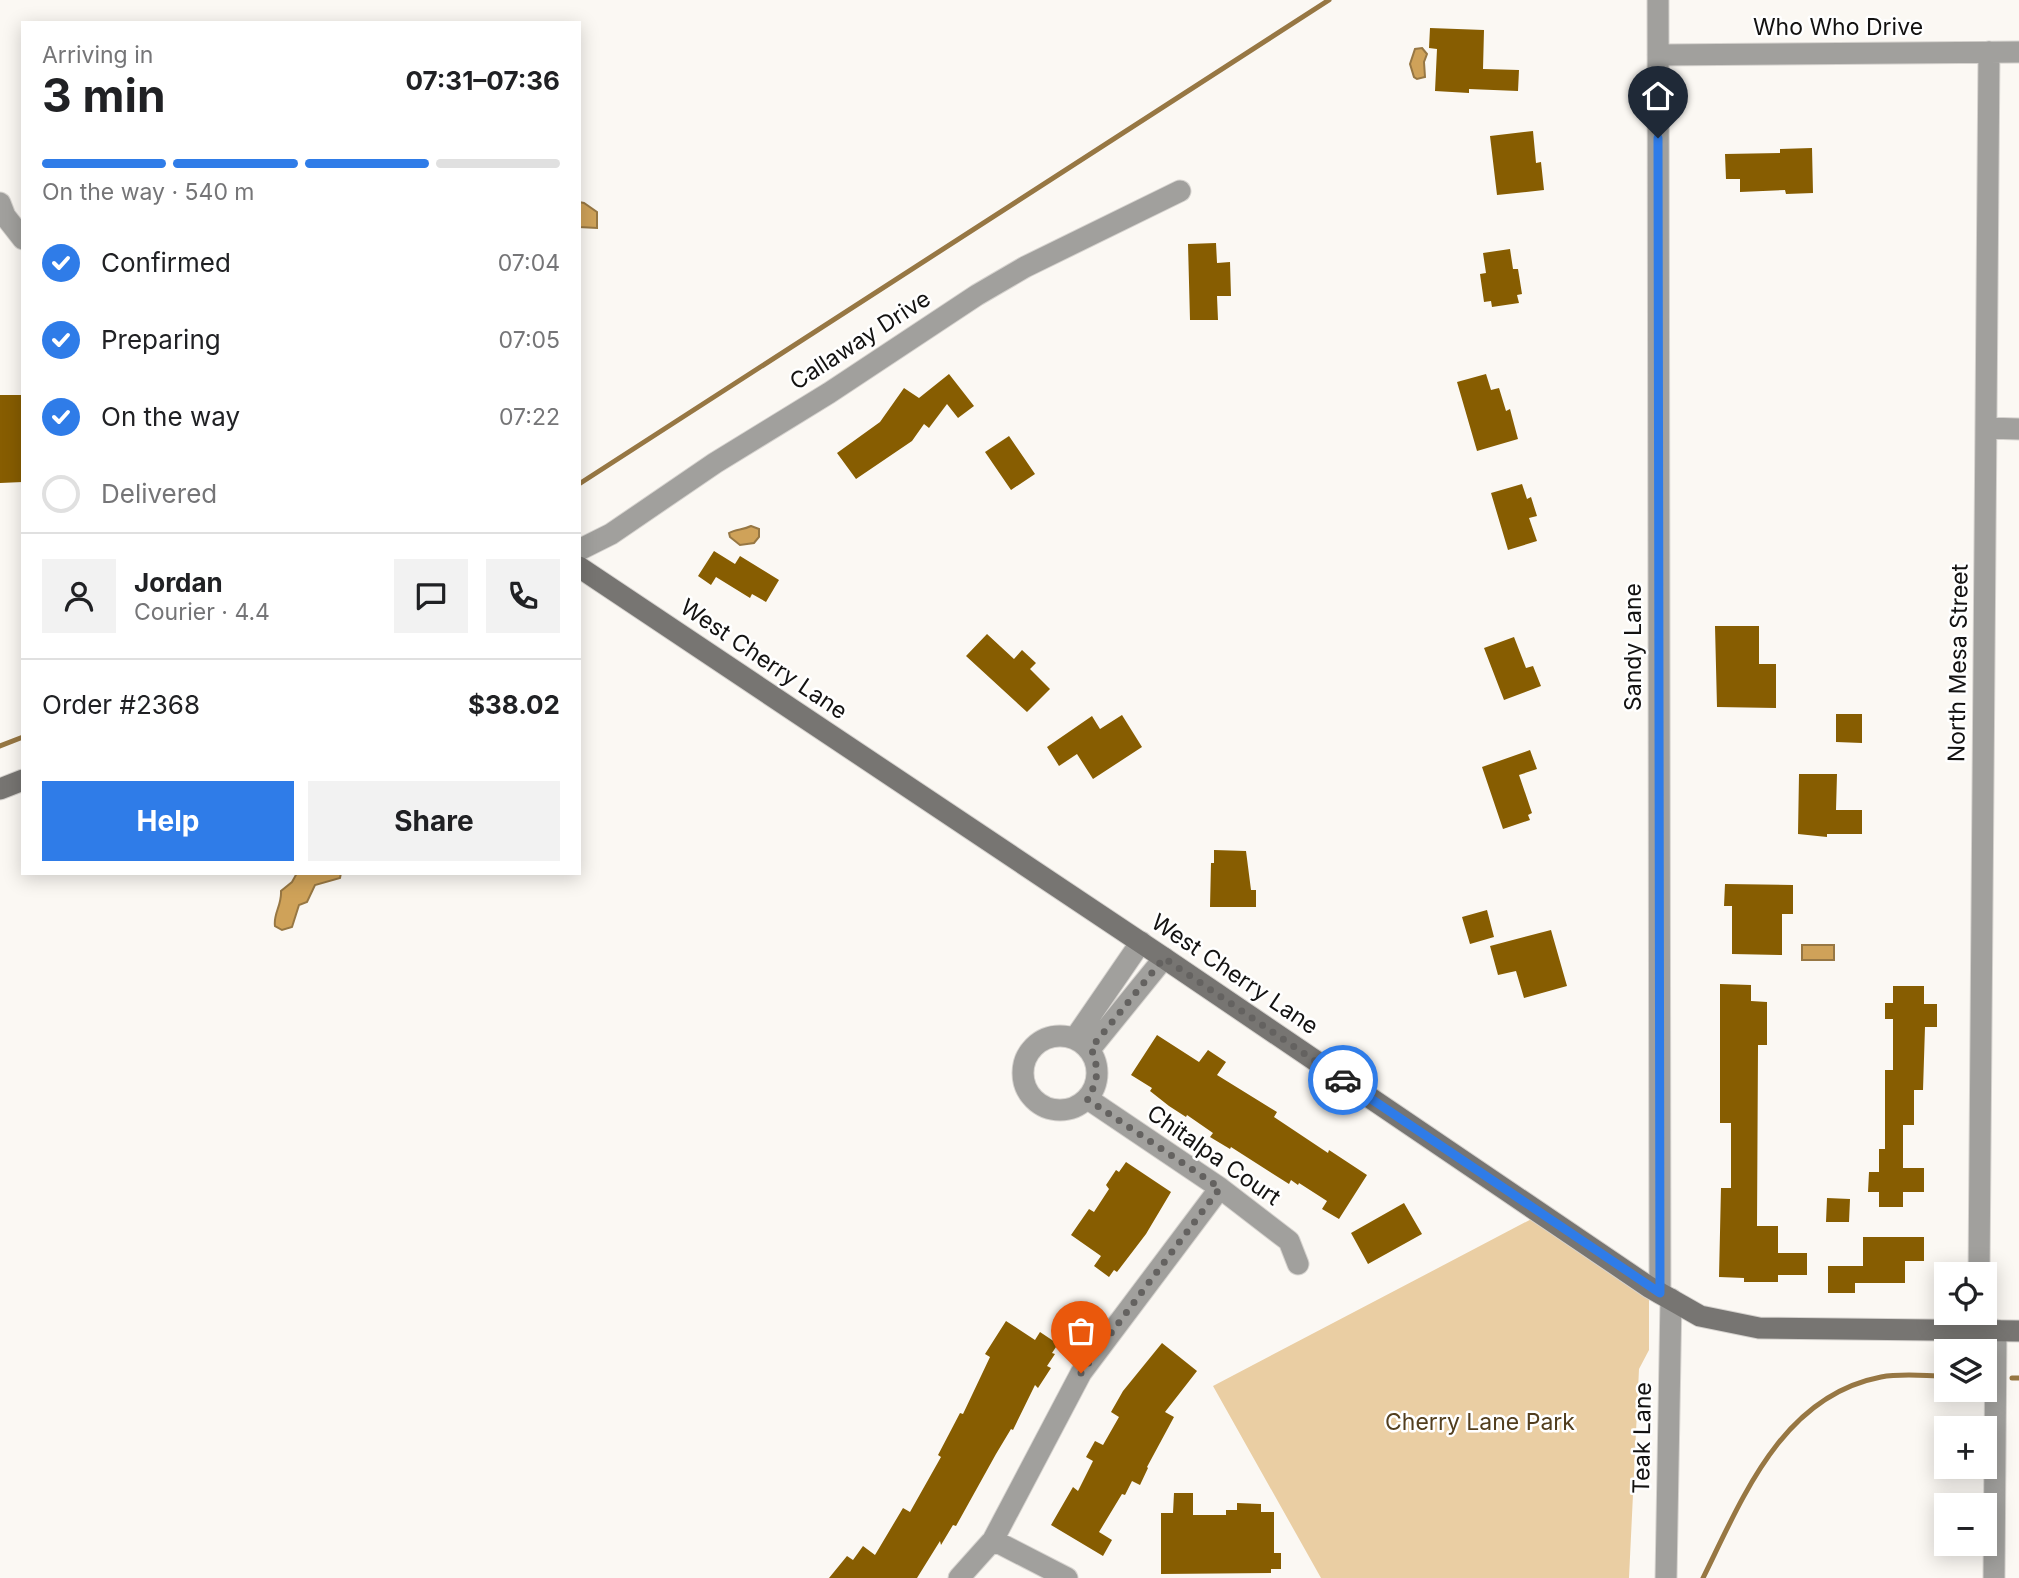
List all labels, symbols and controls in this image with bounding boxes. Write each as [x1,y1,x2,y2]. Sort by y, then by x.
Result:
street label: Who Who Drive [1753,13,1923,41]
text: Arriving in [42,41,153,69]
text: 07:31–07:36 [405,65,560,96]
pin [1628,66,1688,138]
text: 3 min [42,67,166,123]
icon: home [1639,77,1677,115]
text: On the way · 540 m [42,178,255,206]
icon: check [42,244,80,282]
text: Confirmed [101,247,231,278]
text: 07:04 [498,249,560,277]
street label: Callaway Drive [785,284,935,396]
icon: check [42,321,80,359]
text: Preparing [101,324,221,355]
text: 07:05 [499,326,560,354]
icon: check [42,398,80,436]
text: On the way [101,401,240,432]
text: 07:22 [499,403,560,431]
text: Delivered [101,478,217,509]
button: person [42,559,116,633]
button: chat [394,559,468,633]
button: phone [486,559,560,633]
street label: North Mesa Street [1942,563,1974,762]
text: Jordan [134,567,223,598]
street label: Sandy Lane [1619,583,1647,711]
street label: West Cherry Lane [675,593,853,725]
text: Courier · 4.4 [134,598,270,626]
text: Order #2368 [42,689,200,720]
text: $38.02 [468,689,560,720]
button: Help [42,781,294,861]
button: Share [308,781,560,861]
street label: West Cherry Lane [1146,908,1324,1040]
courier [1308,1045,1378,1115]
icon: car [1324,1061,1362,1099]
street label: Chitalpa Court [1142,1099,1287,1212]
map controls [1934,1262,1997,1556]
button: locate [1934,1262,1997,1325]
pin [1051,1301,1111,1373]
icon: bag [1062,1312,1100,1350]
button: layers [1934,1339,1997,1402]
street label: Teak Lane [1627,1382,1657,1494]
park label: Cherry Lane Park [1385,1408,1575,1436]
button: + [1934,1416,1997,1479]
button: − [1934,1493,1997,1556]

